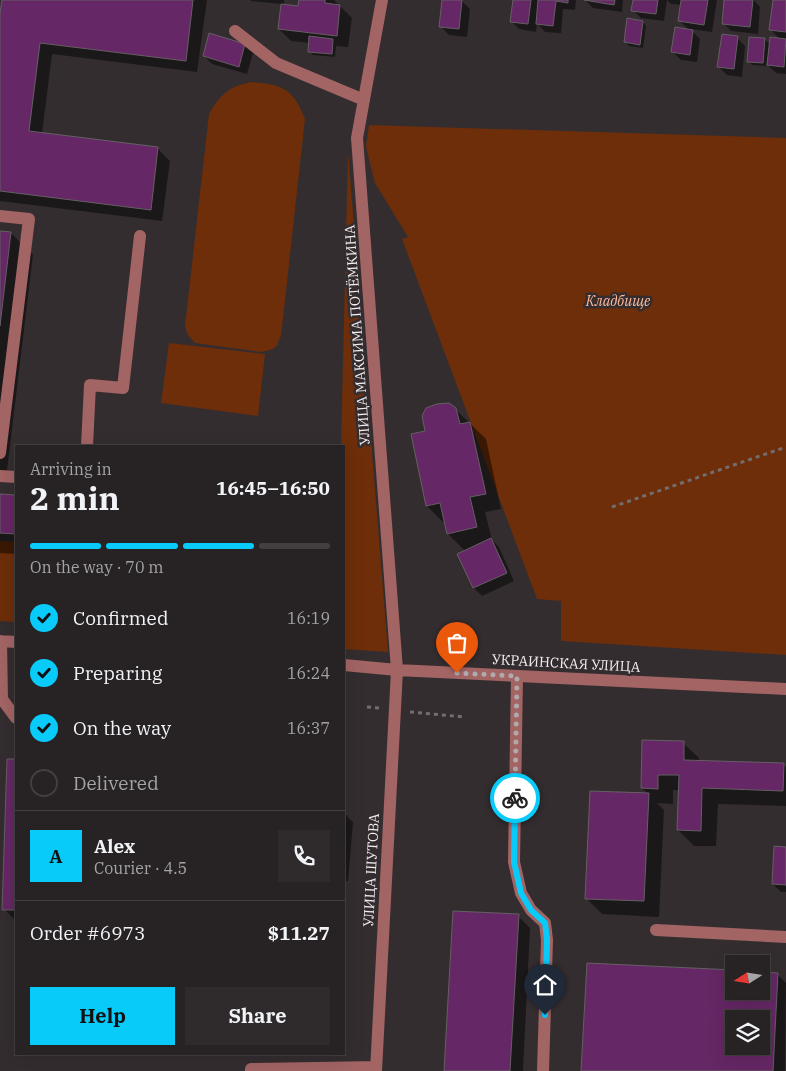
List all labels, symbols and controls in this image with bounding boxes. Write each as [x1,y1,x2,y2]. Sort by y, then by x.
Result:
street label: УЛИЦА МАКСИМА ПОТЁМКИНА [340,224,374,446]
park label: Кладбище [585,292,651,310]
text: Arriving in [30,459,112,479]
text: 16:45–16:50 [216,476,330,500]
text: 2 min [30,477,120,519]
text: On the way · 70 m [30,557,164,577]
icon: check [30,604,58,632]
text: Confirmed [73,606,168,630]
text: 16:19 [287,608,330,628]
pin [436,622,478,673]
icon: bag [443,629,471,657]
street label: УКРАИНСКАЯ УЛИЦА [491,650,641,676]
icon: check [30,659,58,687]
text: Preparing [73,661,162,685]
text: 16:24 [287,663,330,683]
icon: check [30,714,58,742]
text: On the way [73,716,171,740]
text: 16:37 [287,718,330,738]
text: Delivered [73,771,159,795]
courier [490,773,540,823]
icon: bike [501,784,529,812]
street label: УЛИЦА ШУТОВА [359,812,383,927]
button: phone [278,830,330,882]
text: Alex [94,834,135,858]
text: A [49,844,63,868]
text: Courier · 4.5 [94,858,187,878]
text: Order #6973 [30,921,145,945]
text: $11.27 [268,921,330,945]
north arrow [725,955,770,1000]
map controls [725,955,770,1055]
pin [524,964,566,1015]
icon: home [531,971,559,999]
button: Help [30,987,175,1045]
button: Share [185,987,330,1045]
button: layers [725,1010,770,1055]

